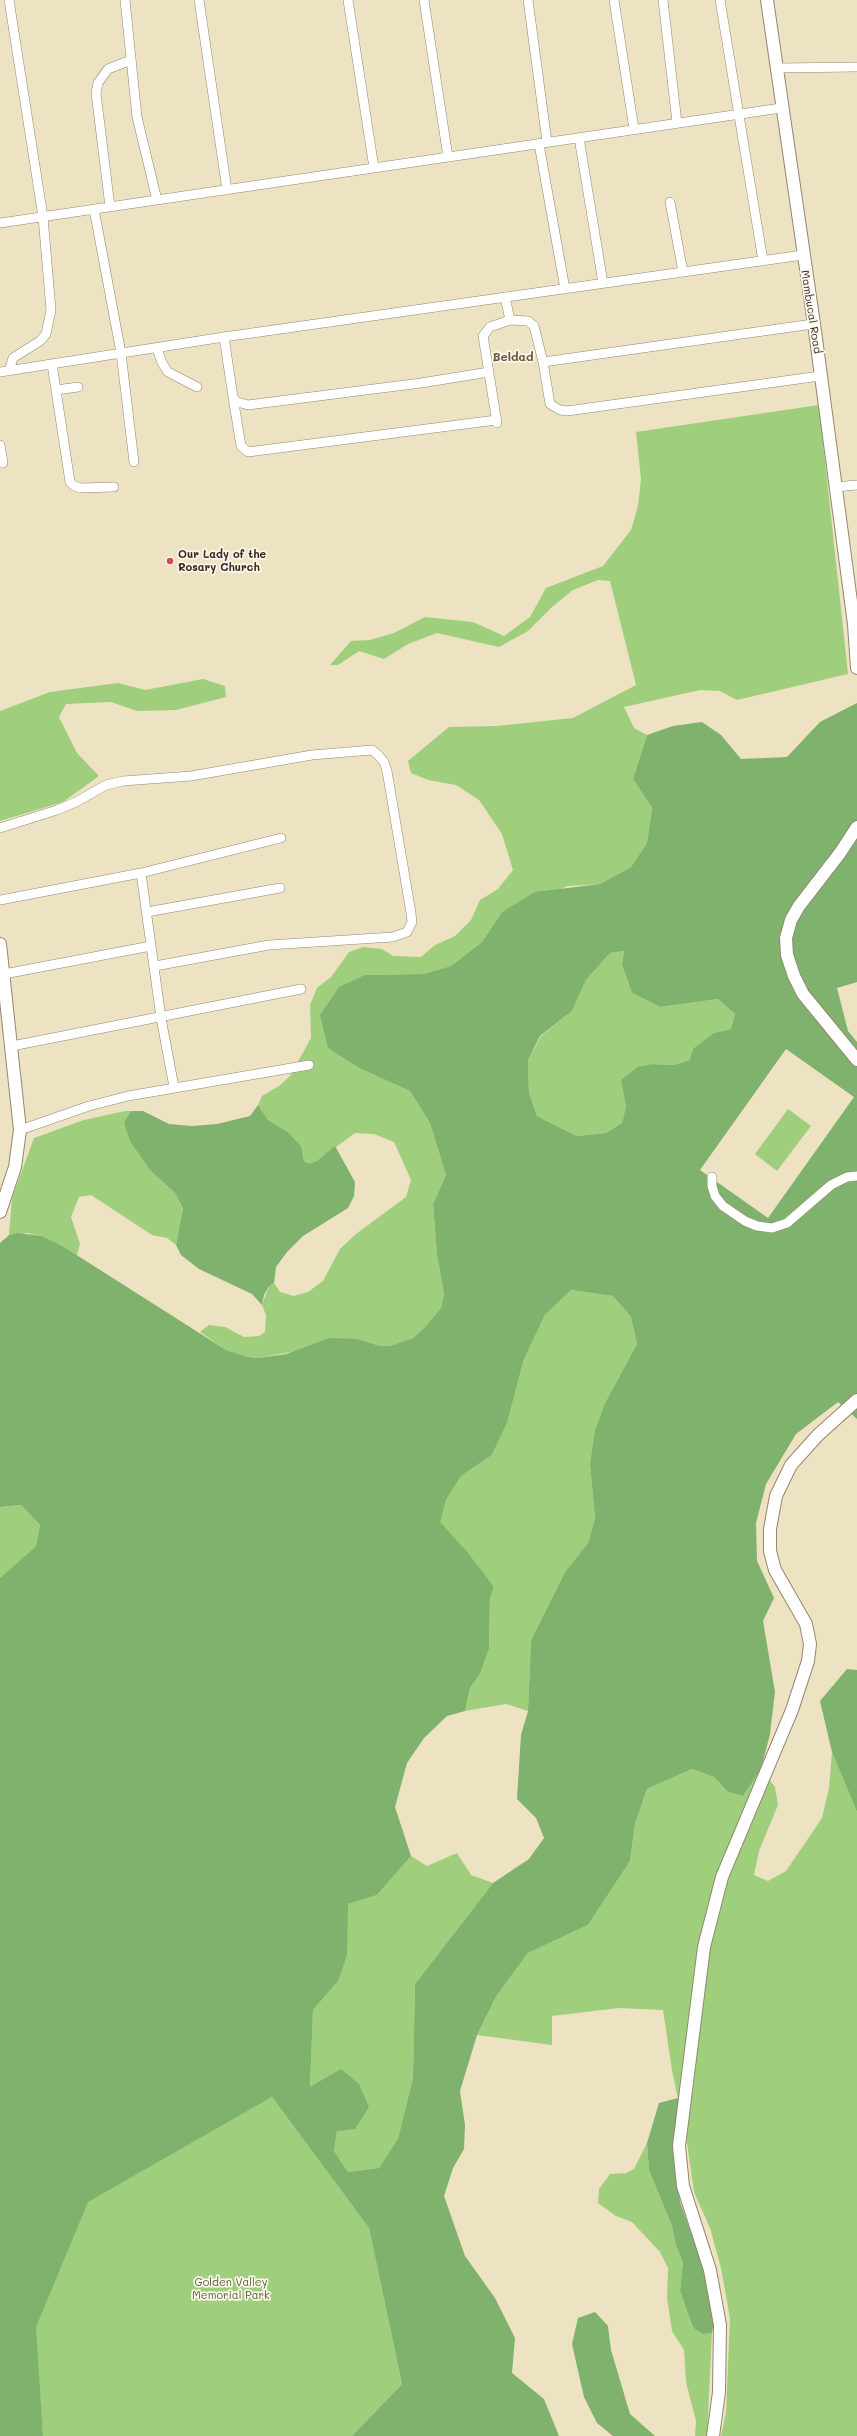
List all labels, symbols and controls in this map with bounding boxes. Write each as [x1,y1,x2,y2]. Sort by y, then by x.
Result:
street label: Mambucal Road [798,269,824,355]
district label: Beldad [492,350,534,364]
place label: Our Lady of the Rosary Church [178,548,266,574]
marker: Our Lady of the Rosary Church [165,556,175,566]
park label: Golden Valley Memorial Park [192,2276,270,2302]

